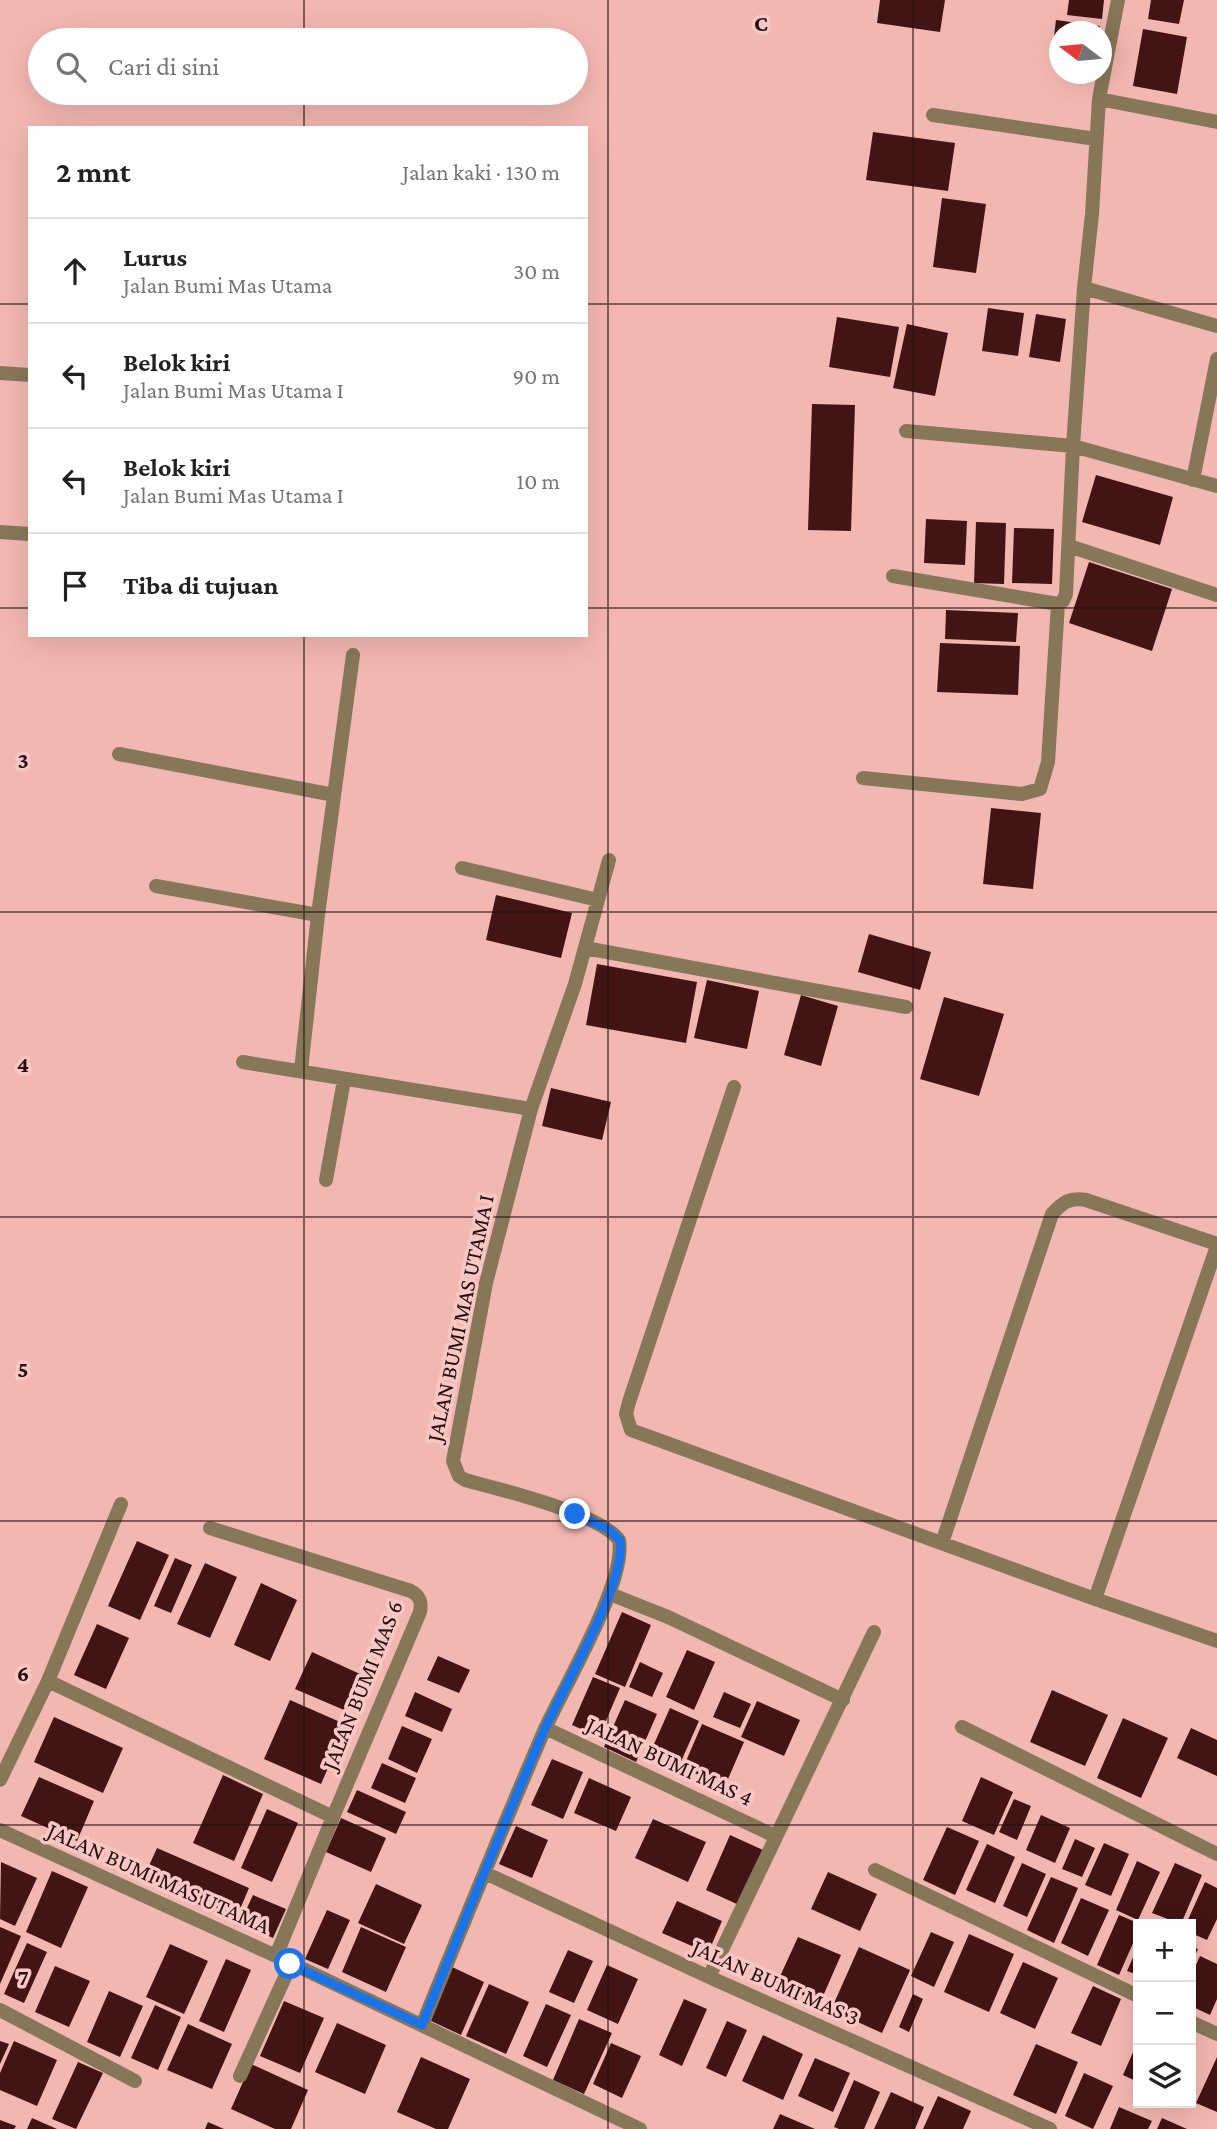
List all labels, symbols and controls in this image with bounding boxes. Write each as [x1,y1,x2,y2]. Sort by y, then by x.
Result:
text: C [754,10,768,36]
north arrow [1049,21,1112,84]
search box [28,28,588,105]
icon: search [52,48,90,86]
text: Cari di sini [108,52,219,81]
text: 2 mnt [56,155,131,188]
text: Jalan kaki · 130 m [402,159,560,185]
text: Lurus [123,243,187,272]
icon: ahead [56,252,94,290]
text: 30 m [513,258,560,284]
text: Jalan Bumi Mas Utama [123,272,333,298]
text: Belok kiri [123,348,230,377]
icon: left [56,357,94,395]
text: 90 m [513,363,560,389]
text: Jalan Bumi Mas Utama I [123,377,344,403]
text: Belok kiri [123,453,230,482]
icon: left [56,462,94,500]
text: 10 m [517,468,560,494]
text: Jalan Bumi Mas Utama I [123,482,344,508]
icon: arrive [56,567,94,605]
text: Tiba di tujuan [123,571,278,600]
text: 3 [17,747,29,773]
text: 4 [17,1051,29,1077]
street label: JALAN BUMI MAS UTAMA I [421,1192,499,1446]
text: 5 [17,1356,29,1382]
route end [559,1498,590,1529]
street label: JALAN BUMI MAS 6 [315,1596,408,1775]
text: 6 [17,1660,29,1686]
street label: JALAN BUMI MAS 4 [581,1710,757,1811]
street label: JALAN BUMI MAS UTAMA [42,1816,275,1939]
map controls [1133,1919,1196,2108]
button: + [1133,1919,1196,1982]
street label: JALAN BUMI MAS 3 [687,1933,863,2030]
route start [274,1948,305,1979]
text: 7 [17,1964,29,1990]
button: − [1133,1982,1196,2045]
button: layers [1133,2045,1196,2108]

